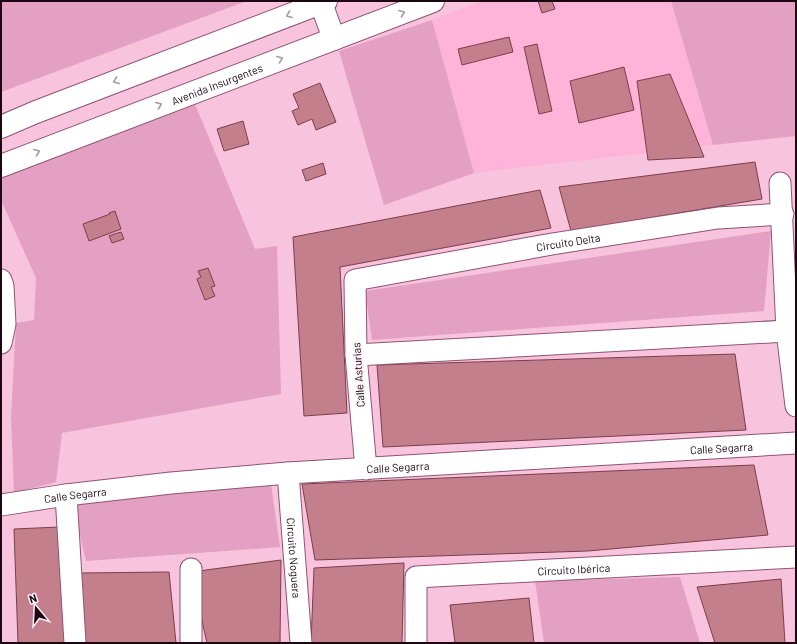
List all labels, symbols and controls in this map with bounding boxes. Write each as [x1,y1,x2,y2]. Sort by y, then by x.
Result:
one-way arrow [398,9,405,17]
one-way arrow [286,10,293,18]
one-way arrow [277,56,284,64]
street label: Avenida Insurgentes [169,60,264,107]
one-way arrow [112,77,119,85]
one-way arrow [155,102,162,110]
one-way arrow [34,148,41,156]
street label: Circuito Delta [535,230,601,253]
street label: Calle Asturias [349,342,367,408]
street label: Calle Segarra [690,439,753,456]
street label: Calle Segarra [366,458,430,475]
street label: Calle Segarra [43,484,107,505]
street label: Circuito Noguera [285,517,304,598]
street label: Circuito Ibérica [537,560,610,577]
north arrow [16,588,56,628]
text: N [27,591,38,605]

